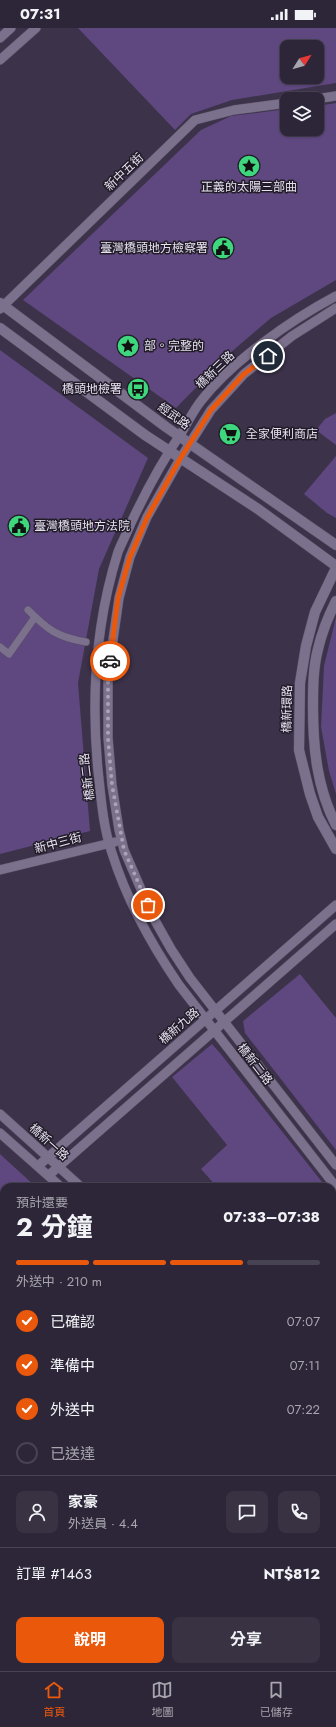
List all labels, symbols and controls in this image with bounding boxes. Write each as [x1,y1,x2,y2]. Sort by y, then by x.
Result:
text: 07:31 [20,3,61,25]
north arrow [280,40,324,84]
map controls [280,40,324,136]
button: layers [280,92,324,136]
street label: 新中五街 [100,149,148,195]
place icon: 正義的太陽三部曲 [236,153,262,179]
place label: 正義的太陽三部曲 [201,178,297,196]
public building icon: 臺灣橋頭地方檢察署 [210,235,236,261]
place label: 臺灣橋頭地方檢察署 [100,239,208,257]
place icon: 部。完整的 [115,333,141,359]
place label: 部。完整的 [144,337,204,355]
pin [251,339,285,373]
icon: home [257,345,279,367]
street label: 橋新三路 [191,347,239,393]
bus stop icon: 橋頭地檢署 [125,376,151,402]
place label: 橋頭地檢署 [62,380,122,398]
street label: 經武路 [154,398,194,434]
supermarket icon: 全家便利商店 [217,421,243,447]
place label: 全家便利商店 [246,425,318,443]
public building icon: 臺灣橋頭地方法院 [6,513,32,539]
place label: 臺灣橋頭地方法院 [34,517,130,535]
courier [90,641,130,681]
icon: car [99,650,121,672]
street label: 橋新環路 [278,685,296,733]
street label: 橋新二路 [75,752,99,802]
street label: 新中三街 [32,828,84,858]
pin [131,888,165,922]
icon: bag [137,894,159,916]
street label: 橋新九路 [155,1003,203,1049]
street label: 橋新二路 [233,1040,277,1088]
street label: 橋新一路 [25,1119,73,1165]
text: 預計還要 [16,1193,68,1212]
text: 07:33–07:38 [223,1206,320,1228]
text: 2 分鐘 [16,1208,93,1246]
text: 外送中 · 210 m [16,1272,102,1291]
icon: check [16,1310,38,1332]
text: 已確認 [50,1311,95,1333]
text: 07:07 [287,1312,320,1331]
icon: check [16,1354,38,1376]
text: 準備中 [50,1355,95,1377]
text: 07:11 [290,1356,320,1375]
icon: check [16,1398,38,1420]
text: 外送中 [50,1399,95,1421]
text: 07:22 [287,1400,320,1419]
text: 已送達 [50,1443,95,1465]
button: person [16,1491,58,1533]
text: 家豪 [68,1491,98,1513]
button: chat [226,1491,268,1533]
button: phone [278,1491,320,1533]
text: 外送員 · 4.4 [68,1514,138,1533]
text: 訂單 #1463 [16,1563,92,1585]
text: NT$812 [263,1563,320,1585]
button: 說明 [16,1617,164,1663]
button: 分享 [172,1617,320,1663]
tab: 首頁 [43,1679,65,1720]
tab: 地圖 [151,1679,173,1720]
tab: 已儲存 [260,1679,293,1720]

